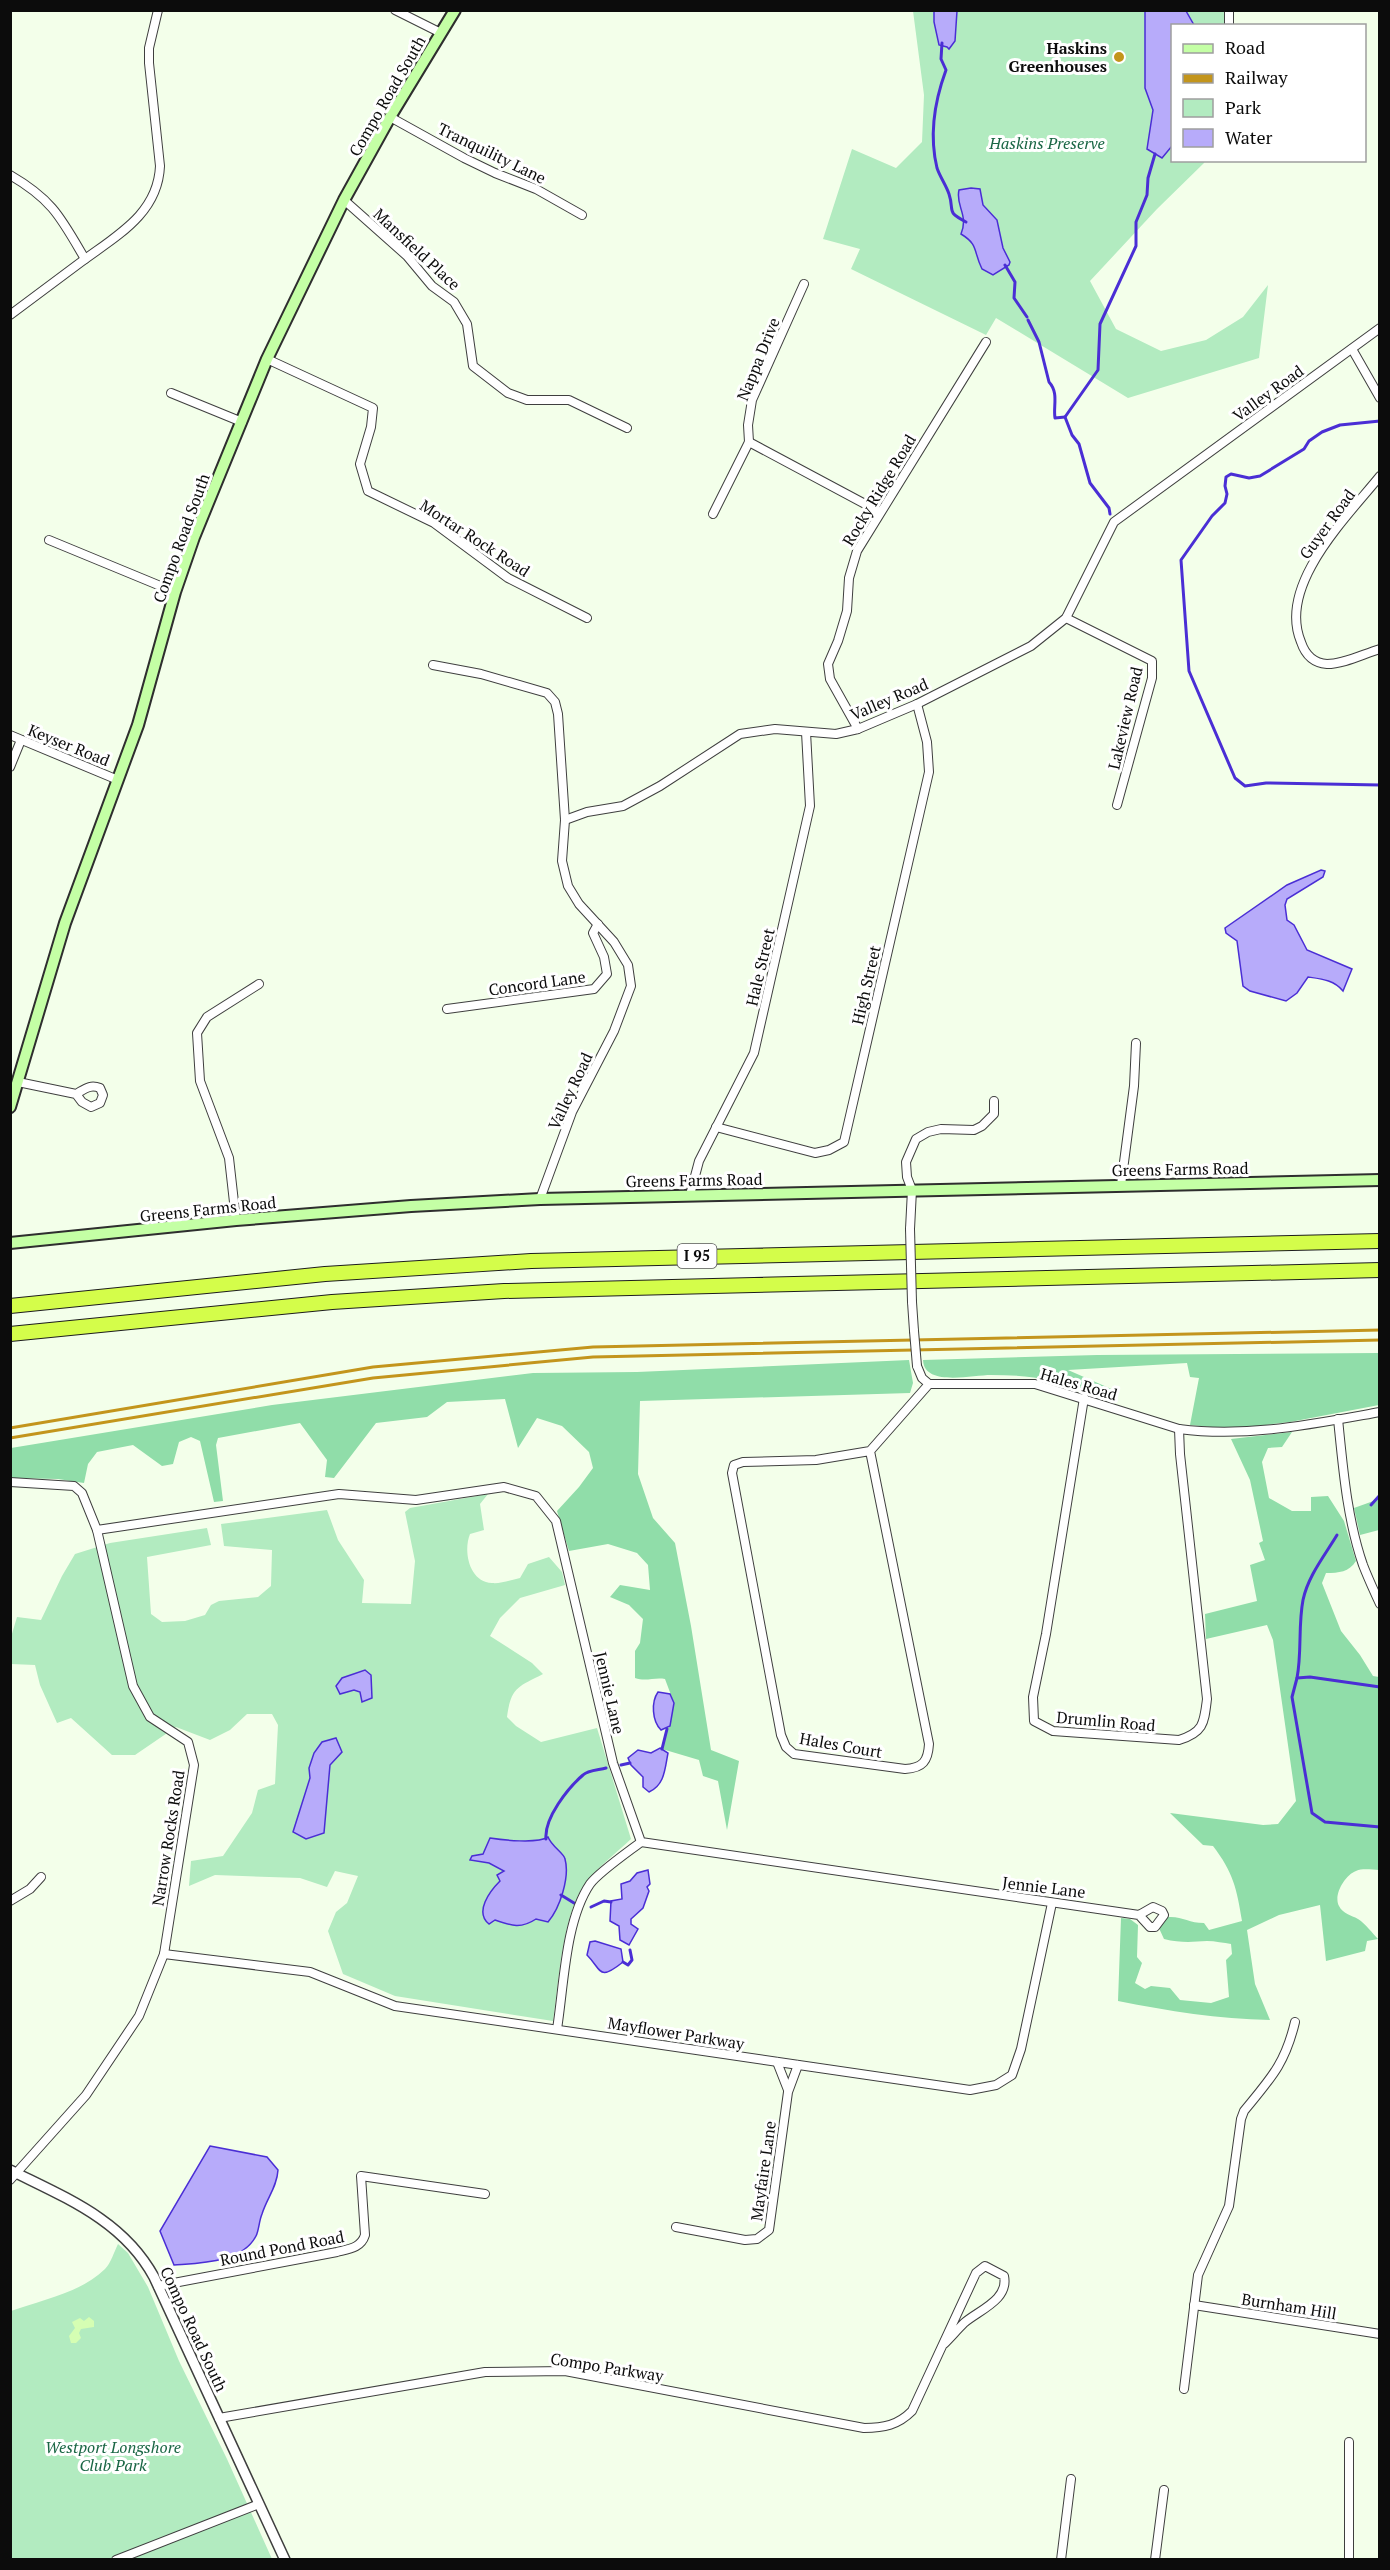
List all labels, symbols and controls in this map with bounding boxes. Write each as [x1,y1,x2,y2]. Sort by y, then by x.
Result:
legend [1171,24,1366,162]
street label: Compo Road South [344,31,431,160]
text: Road [1225,35,1265,59]
place label: Haskins Greenhouses [1009,37,1107,77]
marker: Haskins Greenhouses [1112,50,1126,64]
text: Railway [1225,65,1289,89]
text: Park [1225,95,1262,119]
street label: Tranquility Lane [434,117,550,189]
text: Water [1225,125,1272,149]
park label: Haskins Preserve [988,132,1105,154]
street label: Mansfield Place [369,203,465,295]
street label: Nappa Drive [731,314,785,404]
street label: Valley Road [1228,360,1308,426]
street label: Rocky Ridge Road [837,430,921,550]
street label: Compo Road South [147,470,215,606]
street label: Guyer Road [1294,484,1360,564]
street label: Mortar Rock Road [416,494,534,582]
street label: Lakeview Road [1102,664,1148,772]
street label: Valley Road [847,673,932,725]
street label: Keyser Road [25,719,113,771]
street label: Hale Street [740,926,780,1008]
street label: High Street [846,943,886,1027]
street label: Concord Lane [487,965,587,1001]
street label: Valley Road [543,1049,598,1133]
street label: Greens Farms Road [1111,1157,1249,1181]
street label: Greens Farms Road [625,1168,763,1192]
street label: Greens Farms Road [139,1191,277,1227]
road number: I 95 [678,1244,716,1268]
street label: Hales Road [1038,1363,1120,1406]
street label: Jennie Lane [590,1650,630,1736]
street label: Drumlin Road [1056,1706,1156,1736]
street label: Hales Court [798,1727,884,1763]
street label: Narrow Rocks Road [146,1768,190,1907]
street label: Jennie Lane [1001,1871,1087,1903]
street label: Mayflower Parkway [606,2011,747,2055]
street label: Mayfaire Lane [745,2120,781,2222]
street label: Round Pond Road [218,2225,346,2271]
street label: Compo Road South [155,2263,233,2396]
street label: Burnham Hill [1240,2288,1338,2324]
street label: Compo Parkway [549,2347,666,2387]
park label: Westport Longshore Club Park [45,2436,181,2476]

